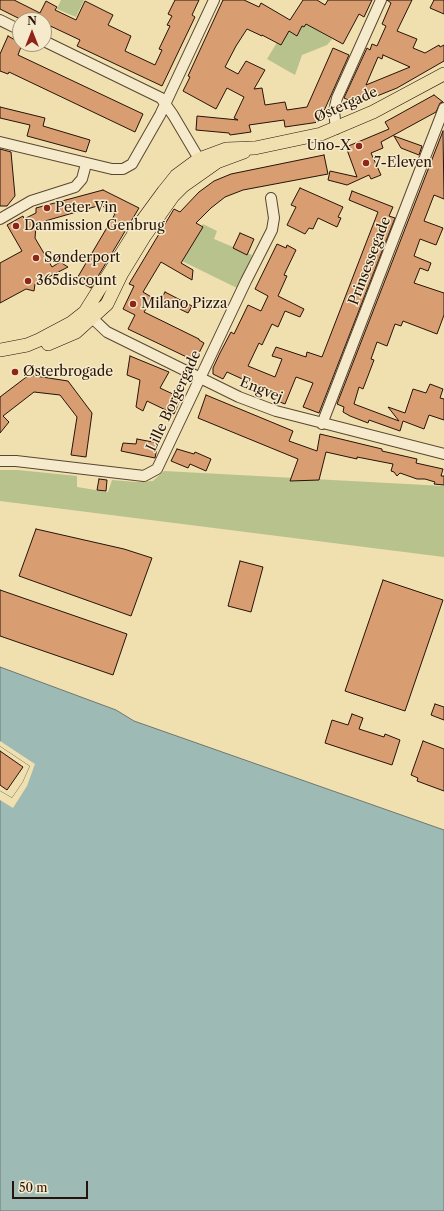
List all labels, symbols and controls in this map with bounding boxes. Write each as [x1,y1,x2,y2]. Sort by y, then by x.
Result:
north arrow [12,12,52,52]
text: N [27,14,37,28]
street label: Østergade [312,84,380,126]
place label: Uno-X [306,138,351,154]
marker: Uno-X [354,141,364,151]
place label: 7-Eleven [374,155,432,171]
marker: 7-Eleven [361,158,371,168]
place label: Peter Vin [55,200,117,216]
marker: Peter Vin [42,203,52,213]
street label: Prinsessegade [345,214,395,308]
place label: Danmission Genbrug [24,218,165,234]
marker: Danmission Genbrug [11,221,21,231]
place label: Sønderport [44,250,120,266]
marker: Sønderport [31,253,41,263]
place label: 365discount [36,273,117,289]
marker: 365discount [23,276,33,286]
place label: Milano Pizza [141,296,227,312]
marker: Milano Pizza [128,299,138,309]
street label: Lille Borgergade [143,348,205,454]
place label: Østerbrogade [23,364,113,380]
marker: Østerbrogade [10,367,20,377]
street label: Engvej [237,374,285,406]
scale bar [14,1173,90,1199]
text: 50 m [19,1180,48,1195]

